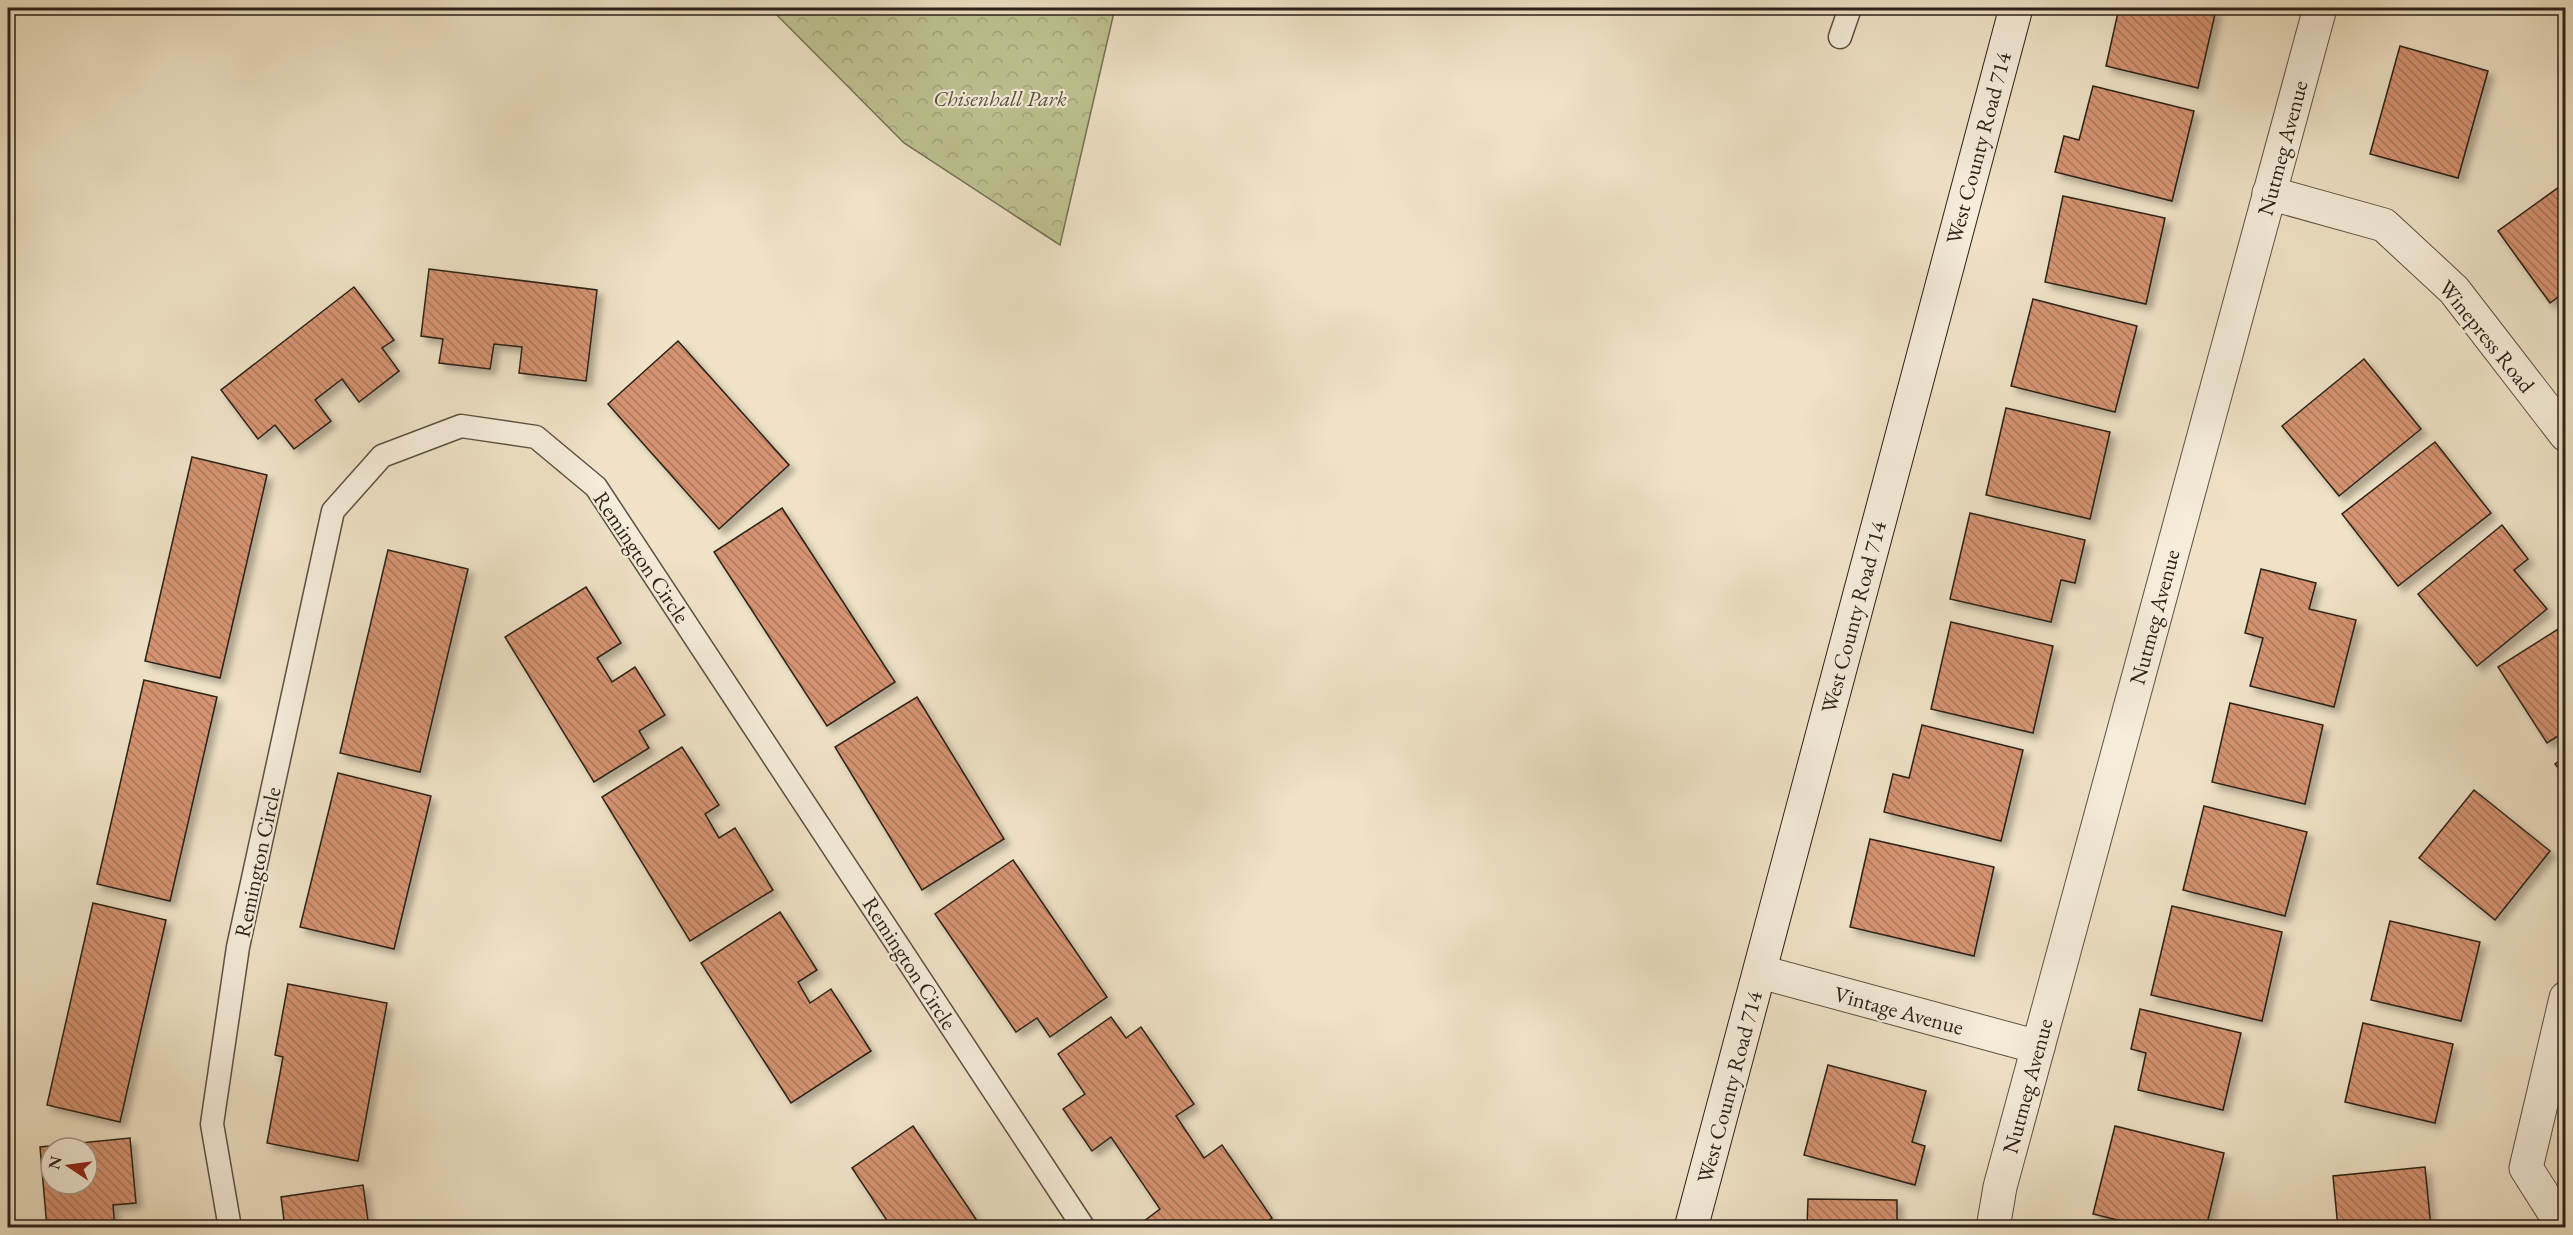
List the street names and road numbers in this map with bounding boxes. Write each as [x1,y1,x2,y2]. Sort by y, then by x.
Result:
street label: West County Road 714 [1939,48,2018,247]
street label: Nutmeg Avenue [2251,77,2315,219]
street label: Winepress Road [2432,274,2542,399]
street label: Remington Circle [587,486,697,629]
street label: West County Road 714 [1814,517,1893,716]
street label: Nutmeg Avenue [2123,546,2187,688]
street label: Remington Circle [227,784,288,940]
street label: Remington Circle [856,891,964,1036]
street label: Vintage Avenue [1831,979,1967,1042]
street label: West County Road 714 [1690,987,1769,1186]
street label: Nutmeg Avenue [1996,1015,2060,1157]

